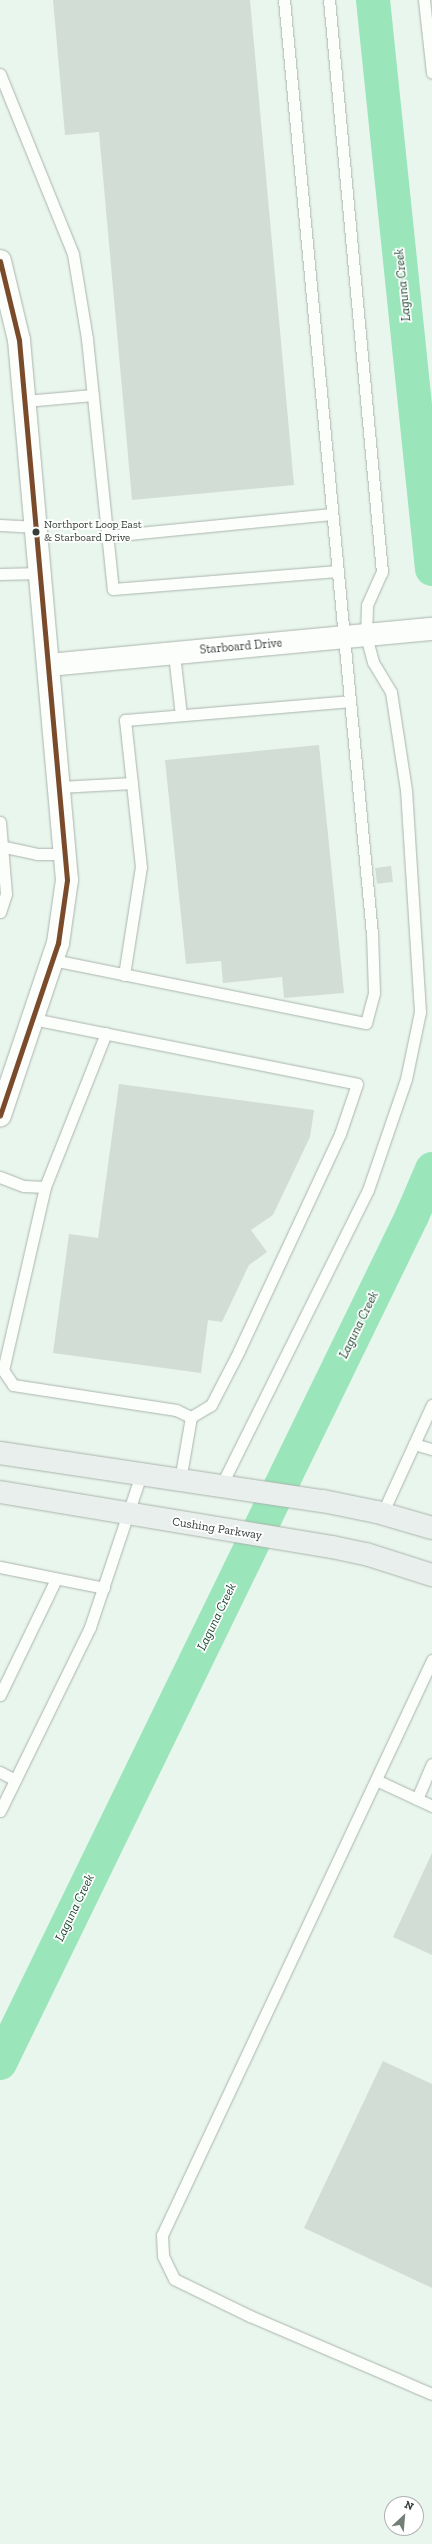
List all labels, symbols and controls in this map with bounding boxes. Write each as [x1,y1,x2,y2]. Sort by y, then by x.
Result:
water label: Laguna Creek [391,248,415,322]
place label: Northport Loop East & Starboard Drive [44,519,142,545]
marker: Northport Loop East & Starboard Drive [31,527,41,537]
street label: Starboard Drive [199,636,283,658]
water label: Laguna Creek [336,1289,382,1361]
street label: Cushing Parkway [171,1515,263,1543]
water label: Laguna Creek [194,1581,240,1653]
water label: Laguna Creek [52,1872,98,1944]
north arrow [384,2496,424,2536]
text: N [402,2498,416,2513]

